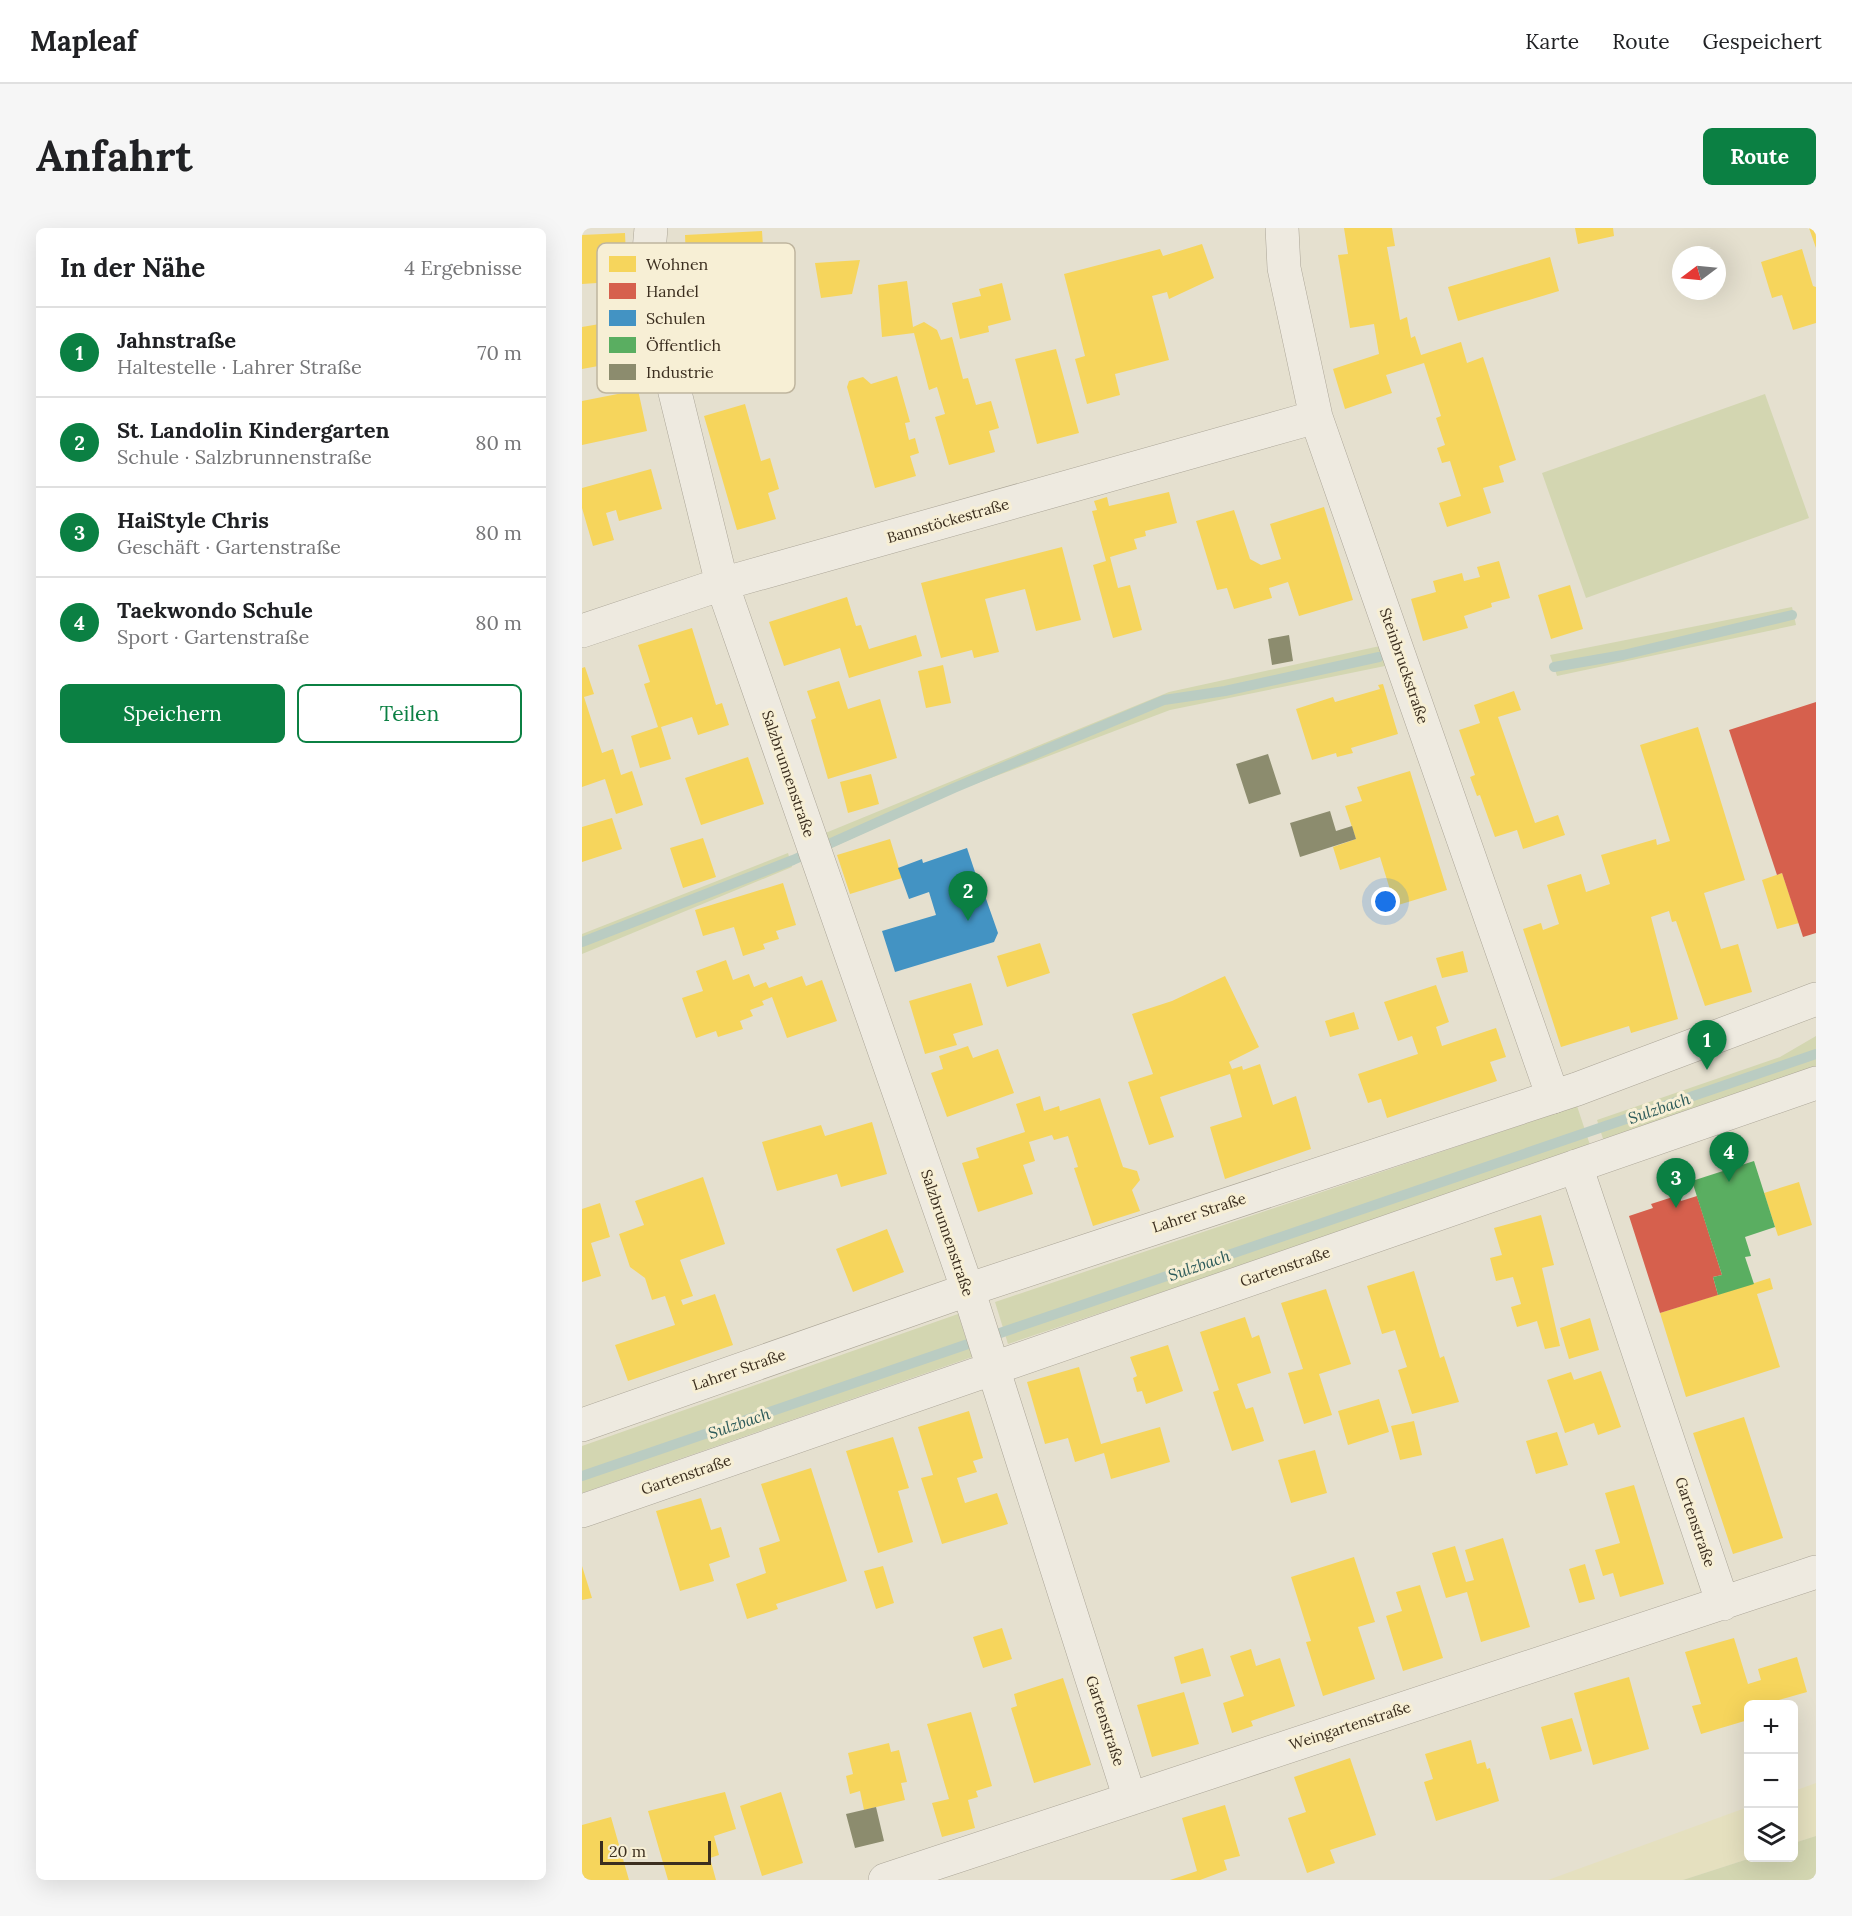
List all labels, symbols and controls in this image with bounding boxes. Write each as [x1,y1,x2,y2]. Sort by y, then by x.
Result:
text: Mapleaf [30,23,137,59]
text: Karte [1525,28,1579,55]
text: Route [1612,28,1670,55]
text: Gespeichert [1703,28,1822,55]
button: Route [1703,128,1816,185]
text: Anfahrt [36,129,193,183]
legend [597,243,795,393]
north arrow [1672,246,1726,300]
text: In der Nähe [60,251,205,284]
text: Wohnen [646,254,709,274]
text: 4 Ergebnisse [404,255,522,280]
text: Handel [646,281,699,301]
text: Schulen [646,308,706,328]
text: Jahnstraße [117,326,236,354]
text: Öffentlich [646,335,721,355]
text: 1 [75,340,84,365]
text: 70 m [477,340,522,365]
text: Haltestelle · Lahrer Straße [117,354,362,379]
text: Industrie [646,362,714,382]
text: St. Landolin Kindergarten [117,416,390,444]
text: 2 [74,430,85,455]
text: 80 m [475,430,522,455]
text: Schule · Salzbrunnenstraße [117,444,372,469]
street label: Bannstöckestraße [885,494,1011,547]
text: HaiStyle Chris [117,506,269,534]
text: 3 [74,520,85,545]
text: 80 m [475,520,522,545]
text: Geschäft · Gartenstraße [117,534,341,559]
text: Taekwondo Schule [117,596,313,624]
street label: Steinbruckstraße [1376,605,1433,726]
text: 4 [74,610,85,635]
text: 80 m [475,610,522,635]
text: Sport · Gartenstraße [117,624,309,649]
button: Speichern [60,684,285,743]
button: Teilen [297,684,522,743]
street label: Salzbrunnenstraße [758,708,819,840]
pin: 2 [948,872,988,921]
your location [1371,887,1400,916]
pin: 1 [1688,1020,1726,1070]
water label: Sulzbach [1625,1088,1693,1128]
pin: 4 [1710,1132,1748,1182]
pin: 3 [1656,1158,1696,1208]
street label: Salzbrunnenstraße [917,1167,978,1299]
street label: Lahrer Straße [1150,1188,1248,1237]
street label: Gartenstraße [1237,1242,1332,1291]
water label: Sulzbach [1165,1245,1233,1285]
street label: Lahrer Straße [690,1345,788,1394]
water label: Sulzbach [705,1403,773,1443]
street label: Gartenstraße [638,1450,733,1499]
street label: Gartenstraße [1671,1474,1720,1569]
street label: Gartenstraße [1082,1673,1129,1768]
street label: Weingartenstraße [1287,1697,1413,1754]
map controls [1744,1700,1798,1862]
button: + [1744,1700,1798,1754]
button: − [1744,1754,1798,1808]
button: layers [1744,1808,1798,1862]
scale bar [600,1838,711,1866]
text: 20 m [609,1841,646,1861]

